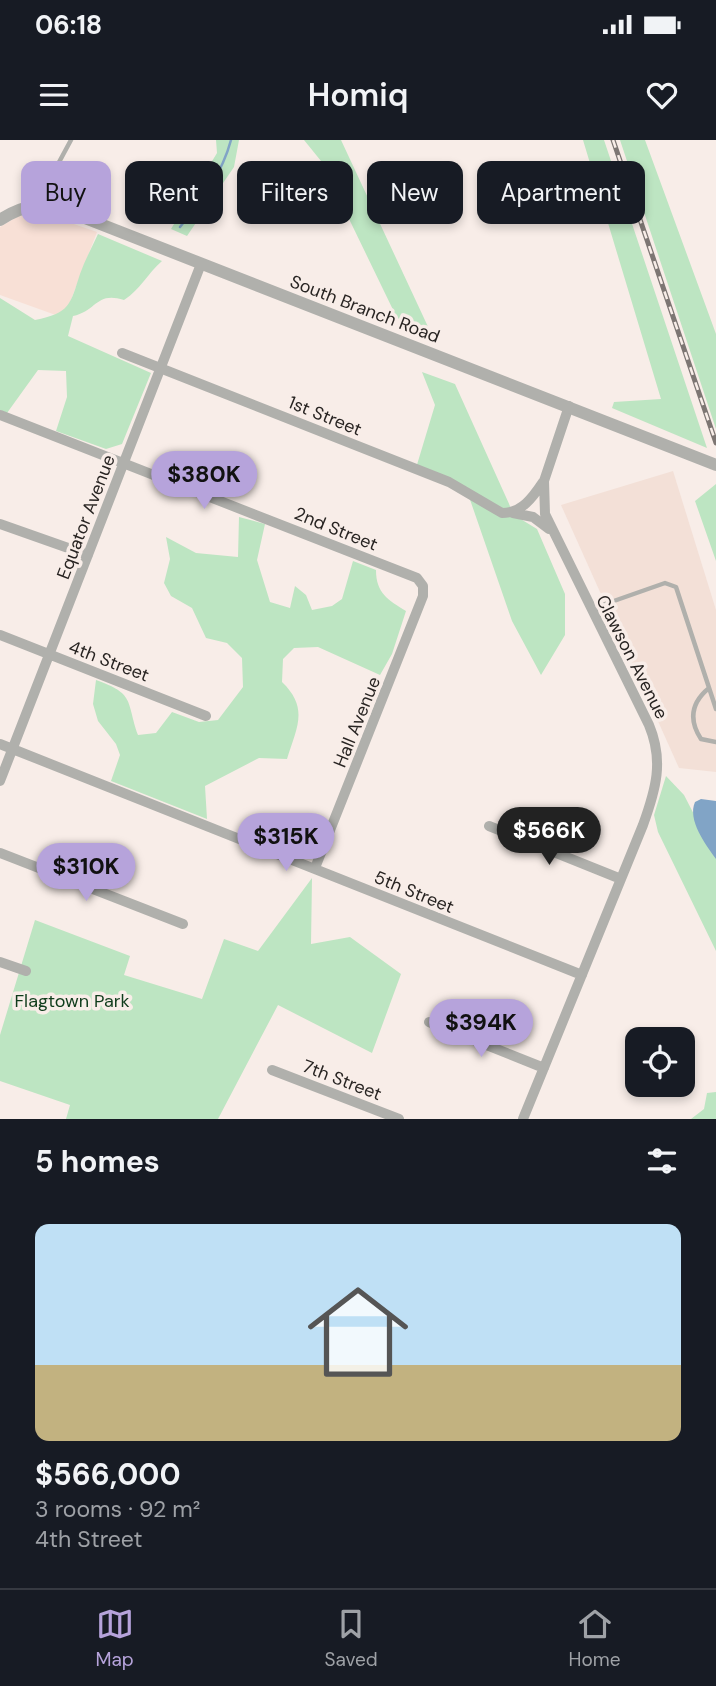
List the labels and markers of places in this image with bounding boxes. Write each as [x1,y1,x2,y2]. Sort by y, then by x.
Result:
pin: $380K [155,452,253,511]
pin: $566K [500,808,598,867]
pin: $315K [237,814,335,873]
pin: $310K [37,844,135,903]
pin: $394K [432,1000,530,1059]

